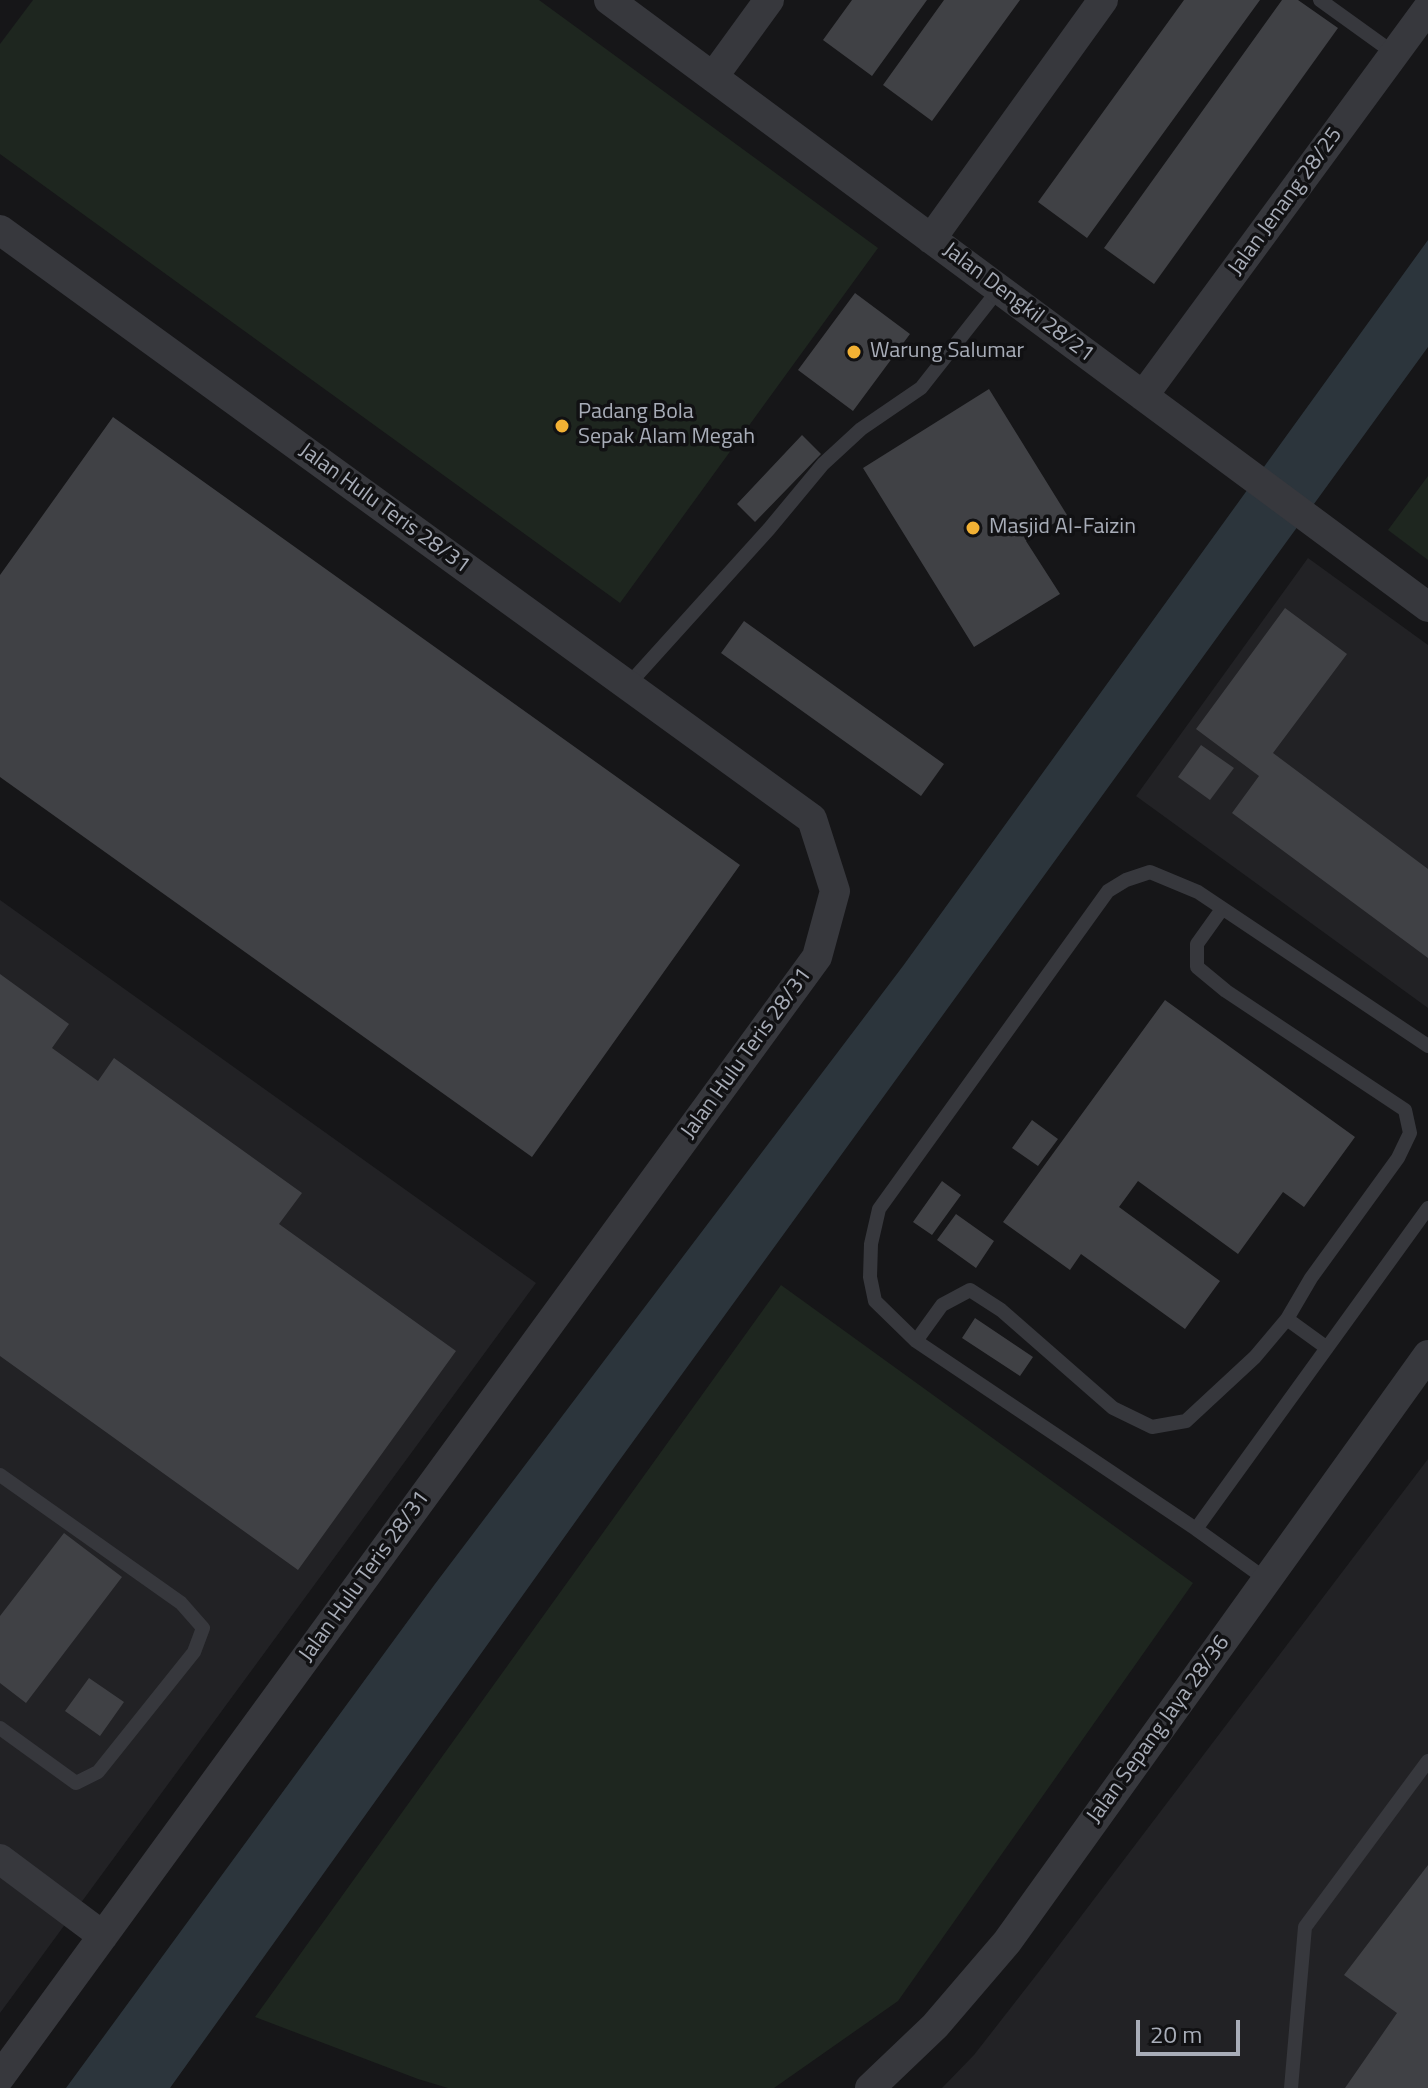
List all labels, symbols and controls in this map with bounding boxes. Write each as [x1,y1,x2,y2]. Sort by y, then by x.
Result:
street label: Jalan Jenang 28/25 [1223,123,1349,281]
street label: Jalan Dengkil 28/21 [937,238,1099,368]
place label: Warung Salumar [870,339,1024,365]
marker: Warung Salumar [845,343,863,361]
place label: Padang Bola Sepak Alam Megah [578,400,755,452]
marker: Padang Bola Sepak Alam Megah [553,417,571,435]
street label: Jalan Hulu Teris 28/31 [293,438,475,580]
place label: Masjid Al-Faizin [989,515,1136,541]
marker: Masjid Al-Faizin [964,519,982,537]
street label: Jalan Hulu Teris 28/31 [676,963,818,1145]
street label: Jalan Hulu Teris 28/31 [294,1486,436,1668]
street label: Jalan Sepang Jaya 28/36 [1082,1631,1236,1829]
scale bar [1140,2004,1244,2054]
text: 20 m [1150,2016,1202,2052]

